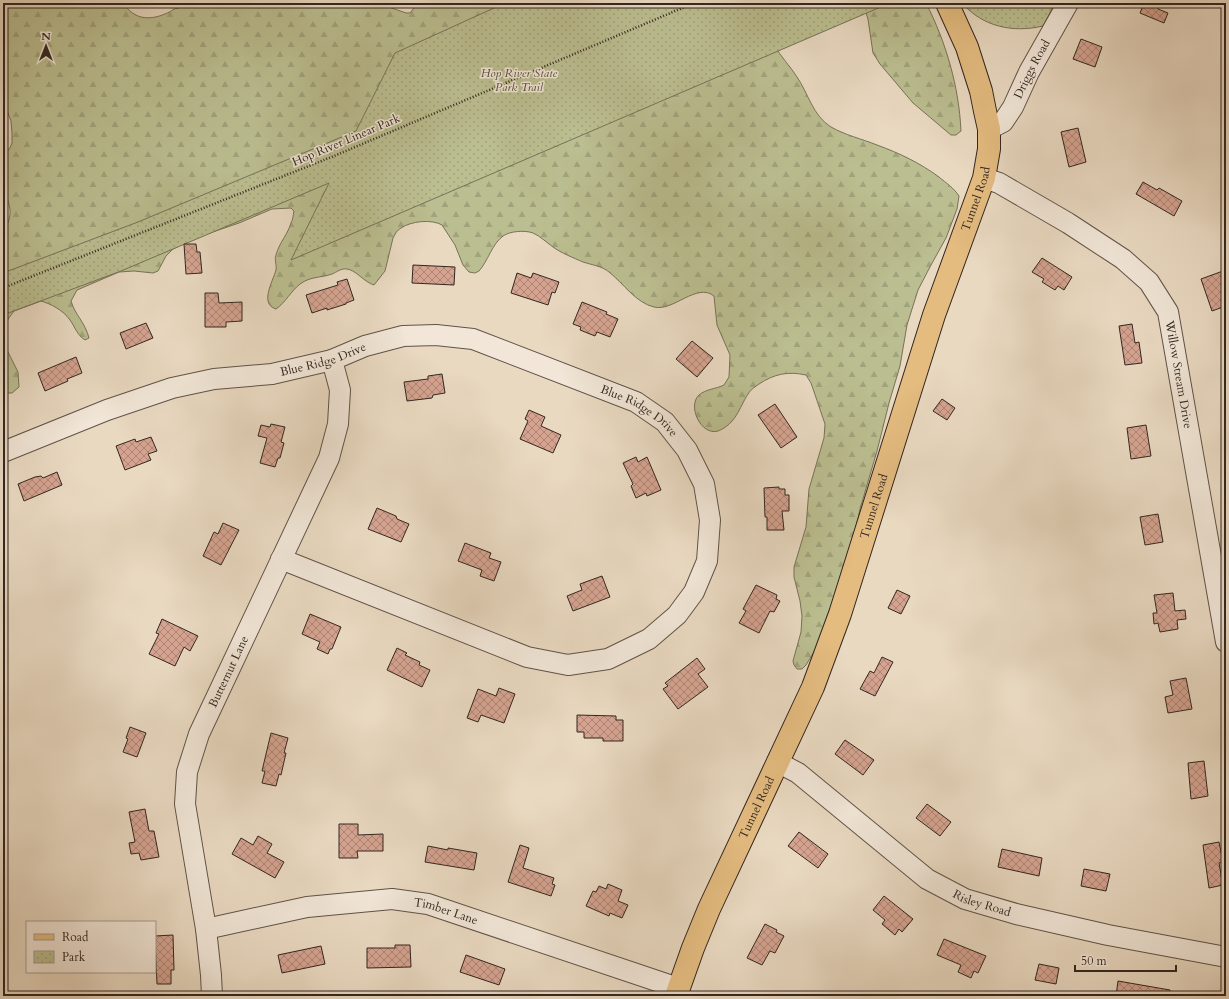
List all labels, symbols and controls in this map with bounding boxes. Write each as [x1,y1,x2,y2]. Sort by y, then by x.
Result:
north arrow [26,26,66,66]
text: N [41,29,51,44]
street label: Driggs Road [1010,36,1054,101]
park label: Hop River State Park Trail [481,65,558,95]
street label: Hop River Linear Park [290,110,403,170]
street label: Tunnel Road [957,165,994,233]
street label: Willow Stream Drive [1161,318,1196,430]
street label: Blue Ridge Drive [278,339,368,380]
street label: Blue Ridge Drive [598,381,682,440]
street label: Tunnel Road [856,471,892,541]
street label: Butternut Lane [205,633,252,710]
street label: Tunnel Road [735,773,778,841]
street label: Risley Road [950,886,1013,920]
street label: Timber Lane [413,894,480,928]
legend [26,921,156,973]
text: Road [62,929,89,945]
scale bar [1075,947,1176,973]
text: Park [62,949,86,965]
text: 50 m [1081,953,1108,969]

